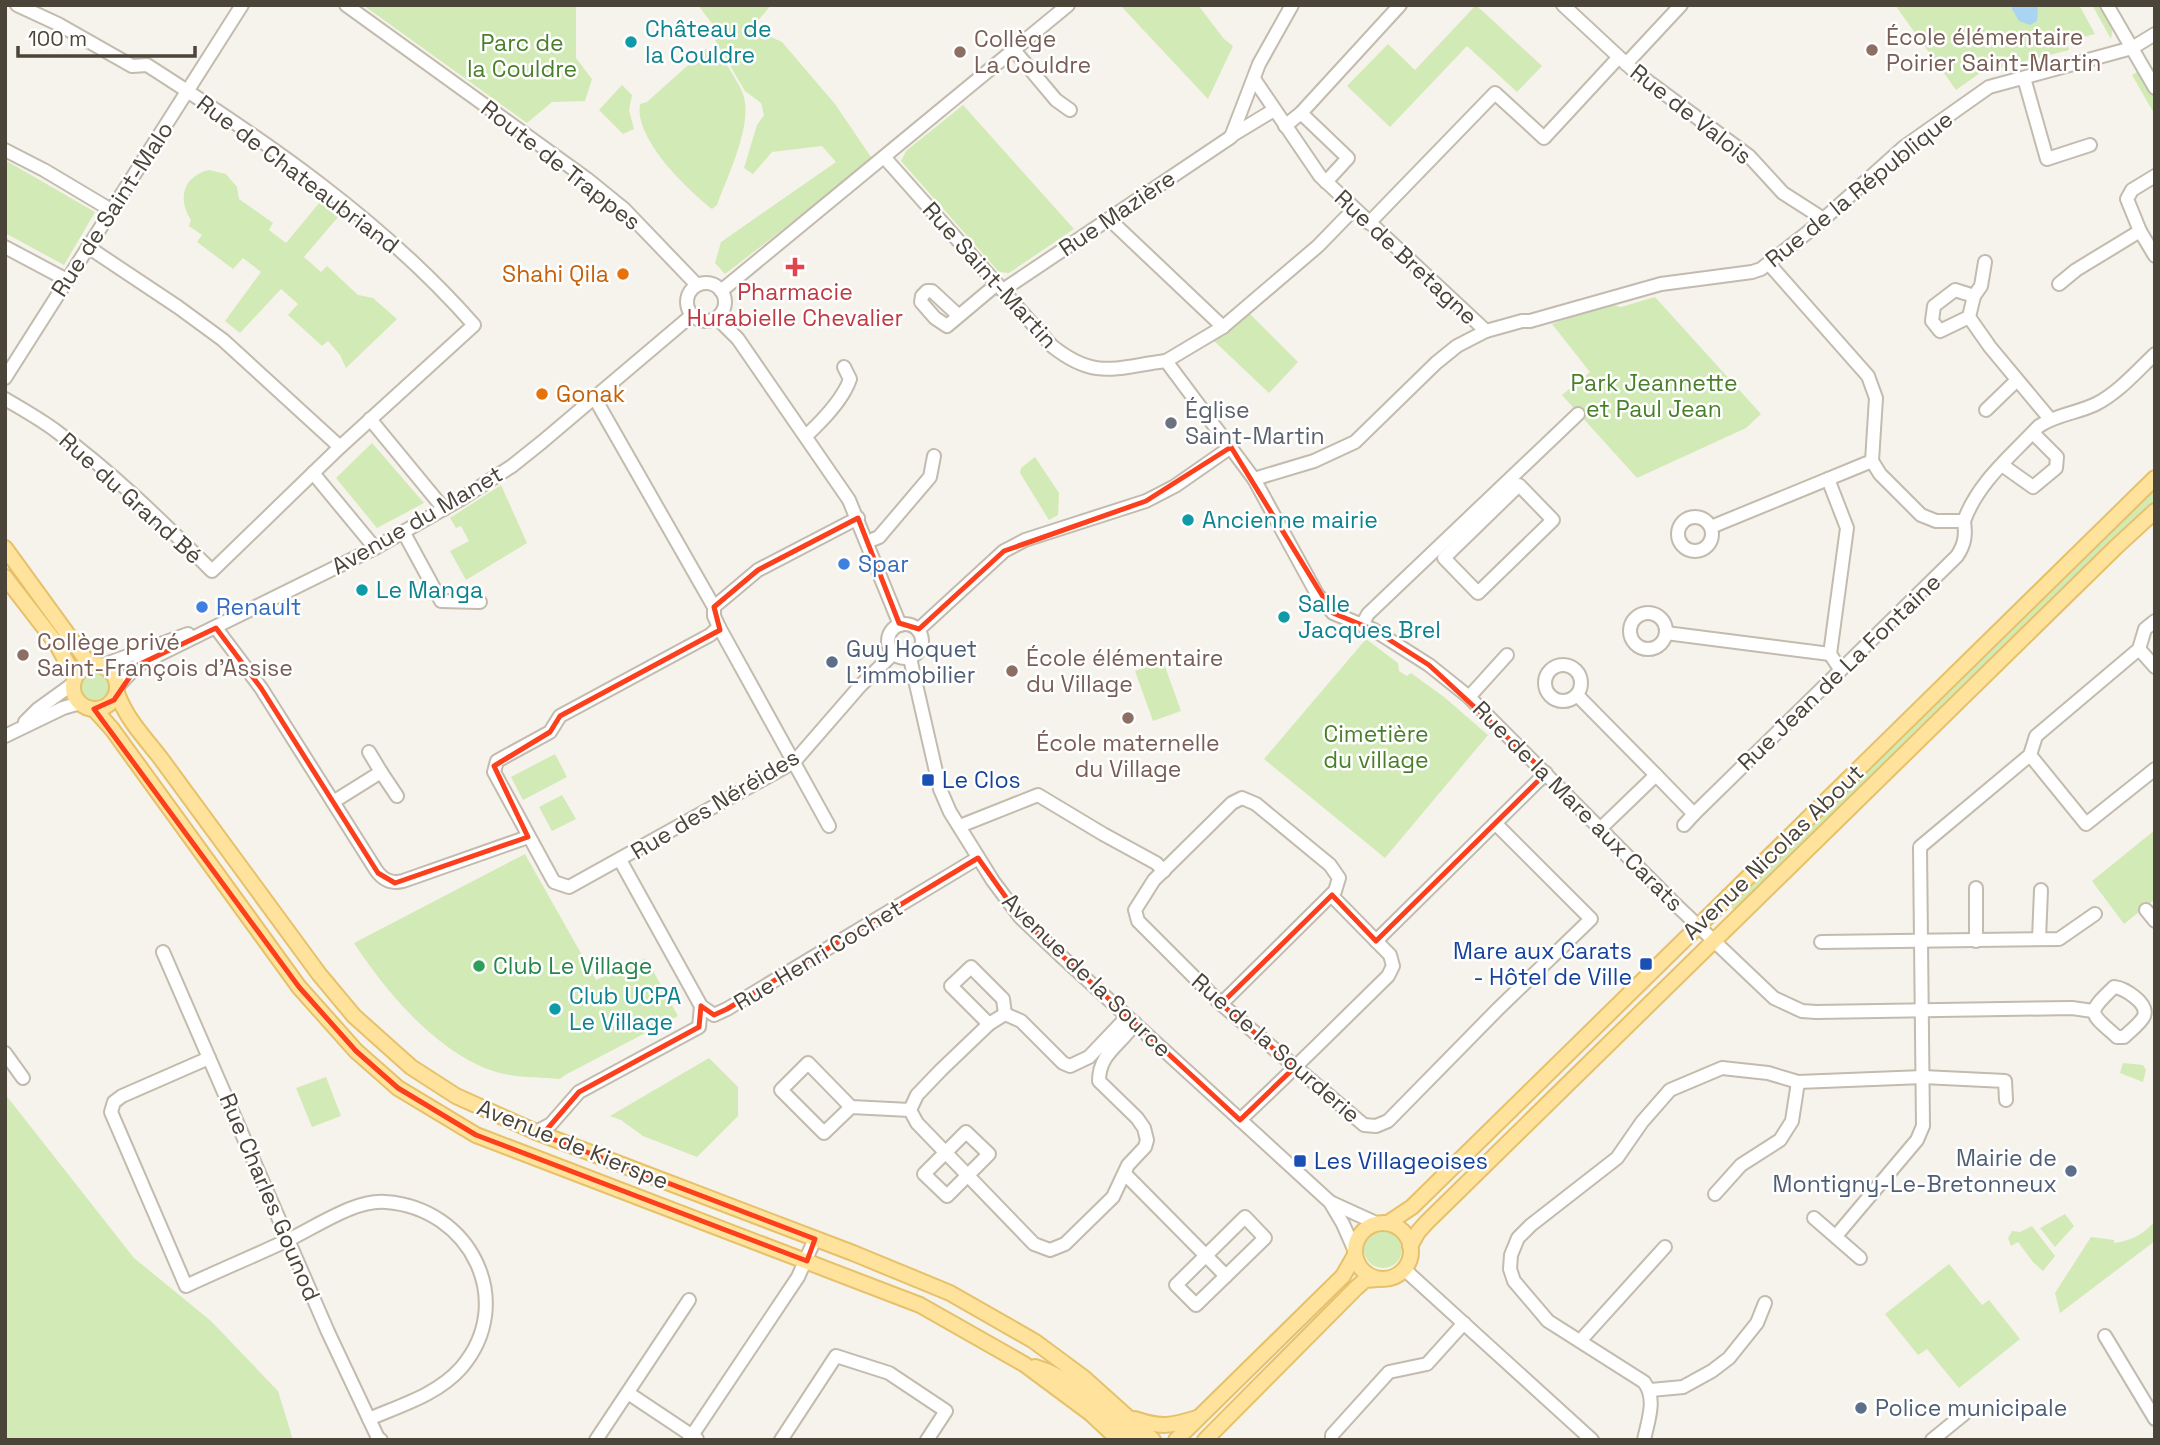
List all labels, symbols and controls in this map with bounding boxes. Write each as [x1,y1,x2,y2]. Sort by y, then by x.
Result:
scale bar [18,14,194,58]
place label: Château de la Couldre [645,14,772,70]
place label: École élémentaire Poirier Saint-Martin [1886,22,2101,78]
place label: Collège La Couldre [974,24,1091,80]
text: 100 m [28,25,87,52]
park label: Parc de la Couldre [467,28,577,84]
marker: Château de la Couldre [623,34,639,50]
marker: École élémentaire Poirier Saint-Martin [1864,42,1880,58]
marker: Collège La Couldre [952,44,968,60]
street label: Rue de Valois [1624,57,1758,171]
street label: Rue de Chateaubriand [191,88,405,260]
street label: Route de Trappes [475,93,647,237]
street label: Rue de la République [1759,104,1959,274]
street label: Rue de Saint-Malo [44,116,180,302]
street label: Rue Mazière [1053,163,1181,263]
street label: Rue de Bretagne [1328,183,1484,331]
street label: Rue Saint-Martin [916,195,1064,355]
place label: Shahi Qila [502,259,609,289]
marker: Pharmacie Hurabielle Chevalier [787,259,803,275]
marker: Shahi Qila [615,266,631,282]
place label: Pharmacie Hurabielle Chevalier [687,277,903,333]
park label: Park Jeannette et Paul Jean [1570,368,1738,424]
place label: Gonak [556,379,625,409]
marker: Gonak [534,386,550,402]
place label: Église Saint-Martin [1185,395,1325,451]
marker: Église Saint-Martin [1163,415,1179,431]
street label: Rue du Grand Bé [53,426,209,570]
street label: Avenue du Manet [326,459,508,581]
place label: Ancienne mairie [1202,505,1378,535]
marker: Ancienne mairie [1180,512,1196,528]
place label: Spar [858,549,909,579]
marker: Spar [836,556,852,572]
street label: Rue Jean de La Fontaine [1731,567,1947,777]
place label: Le Manga [376,575,483,605]
marker: Le Manga [354,582,370,598]
place label: Salle Jacques Brel [1298,589,1441,645]
place label: Renault [216,592,301,622]
marker: Renault [194,599,210,615]
marker: Salle Jacques Brel [1276,609,1292,625]
place label: Collège privé Saint-François d'Assise [37,627,293,683]
place label: Guy Hoquet L'immobilier [846,634,977,690]
place label: École élémentaire du Village [1026,643,1223,699]
marker: Collège privé Saint-François d'Assise [15,647,31,663]
marker: Guy Hoquet L'immobilier [824,654,840,670]
marker: École élémentaire du Village [1004,663,1020,679]
street label: Rue de la Mare aux Carats [1466,694,1690,918]
marker: École maternelle du Village [1120,710,1136,726]
park label: Cimetière du village [1323,719,1429,775]
place label: École maternelle du Village [1036,728,1220,784]
street label: Rue des Néréides [625,742,805,866]
street label: Avenue Nicolas About [1676,758,1870,946]
place label: Le Clos [942,765,1021,795]
marker: Le Clos [920,772,936,788]
street label: Avenue de la Source [996,886,1178,1064]
street label: Rue Henri Cochet [728,893,908,1017]
place label: Mare aux Carats - Hôtel de Ville [1453,936,1632,992]
place label: Club Le Village [493,951,652,981]
marker: Mare aux Carats - Hôtel de Ville [1638,956,1654,972]
marker: Club Le Village [471,958,487,974]
street label: Rue de la Sourderie [1185,966,1367,1130]
place label: Club UCPA Le Village [569,981,681,1037]
marker: Club UCPA Le Village [547,1001,563,1017]
street label: Rue Charles Gounod [213,1089,327,1305]
street label: Avenue de Kierspe [473,1092,673,1196]
place label: Mairie de Montigny-Le-Bretonneux [1773,1143,2057,1199]
place label: Les Villageoises [1314,1146,1488,1176]
marker: Les Villageoises [1292,1153,1308,1169]
marker: Mairie de Montigny-Le-Bretonneux [2063,1163,2079,1179]
place label: Police municipale [1875,1393,2067,1423]
marker: Police municipale [1853,1400,1869,1416]

